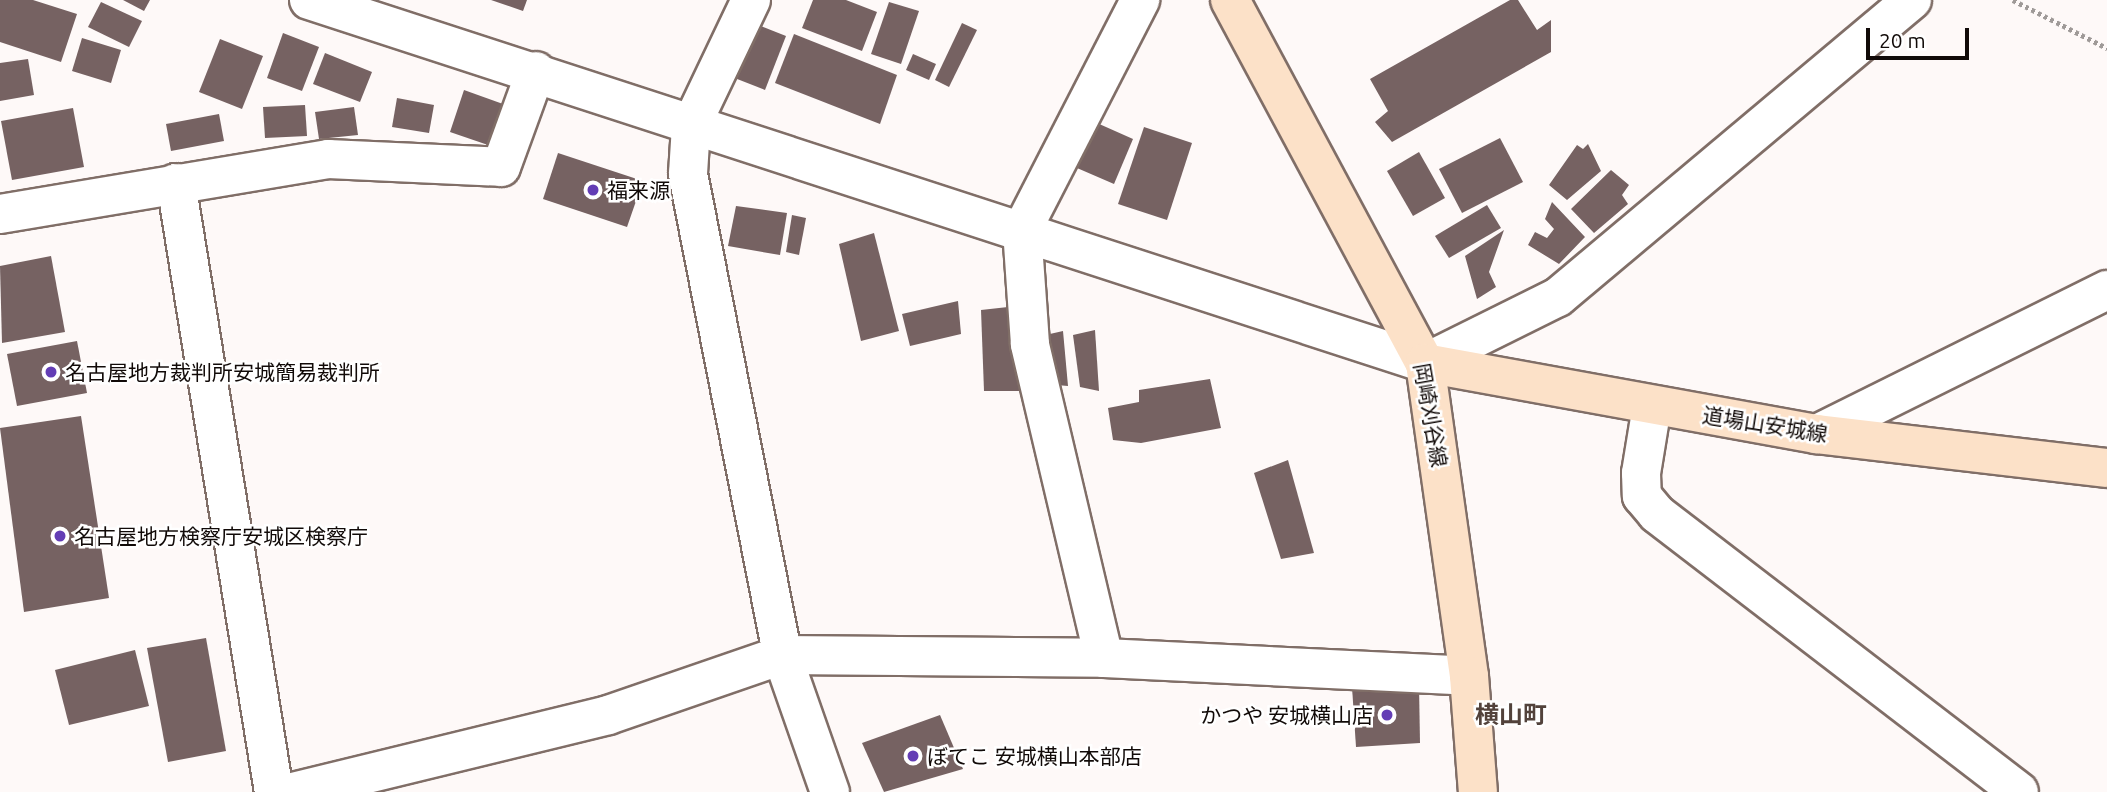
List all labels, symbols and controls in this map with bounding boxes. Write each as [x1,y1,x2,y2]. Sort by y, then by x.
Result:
scale bar [1869,14,1972,58]
text: 20 m [1879,28,1926,52]
place label: 福来源 [607,177,670,203]
marker: 福来源 [585,182,601,198]
place label: 名古屋地方裁判所安城簡易裁判所 [65,359,380,385]
street label: 岡崎刈谷線 [1409,361,1453,469]
marker: 名古屋地方裁判所安城簡易裁判所 [43,364,59,380]
street label: 道場山安城線 [1701,402,1829,446]
place label: 名古屋地方検察庁安城区検察庁 [74,523,368,549]
marker: 名古屋地方検察庁安城区検察庁 [52,528,68,544]
district label: 横山町 [1475,701,1547,729]
place label: かつや 安城横山店 [1200,702,1373,728]
marker: かつや 安城横山店 [1379,707,1395,723]
place label: ぼてこ 安城横山本部店 [927,743,1142,769]
marker: ぼてこ 安城横山本部店 [905,748,921,764]

